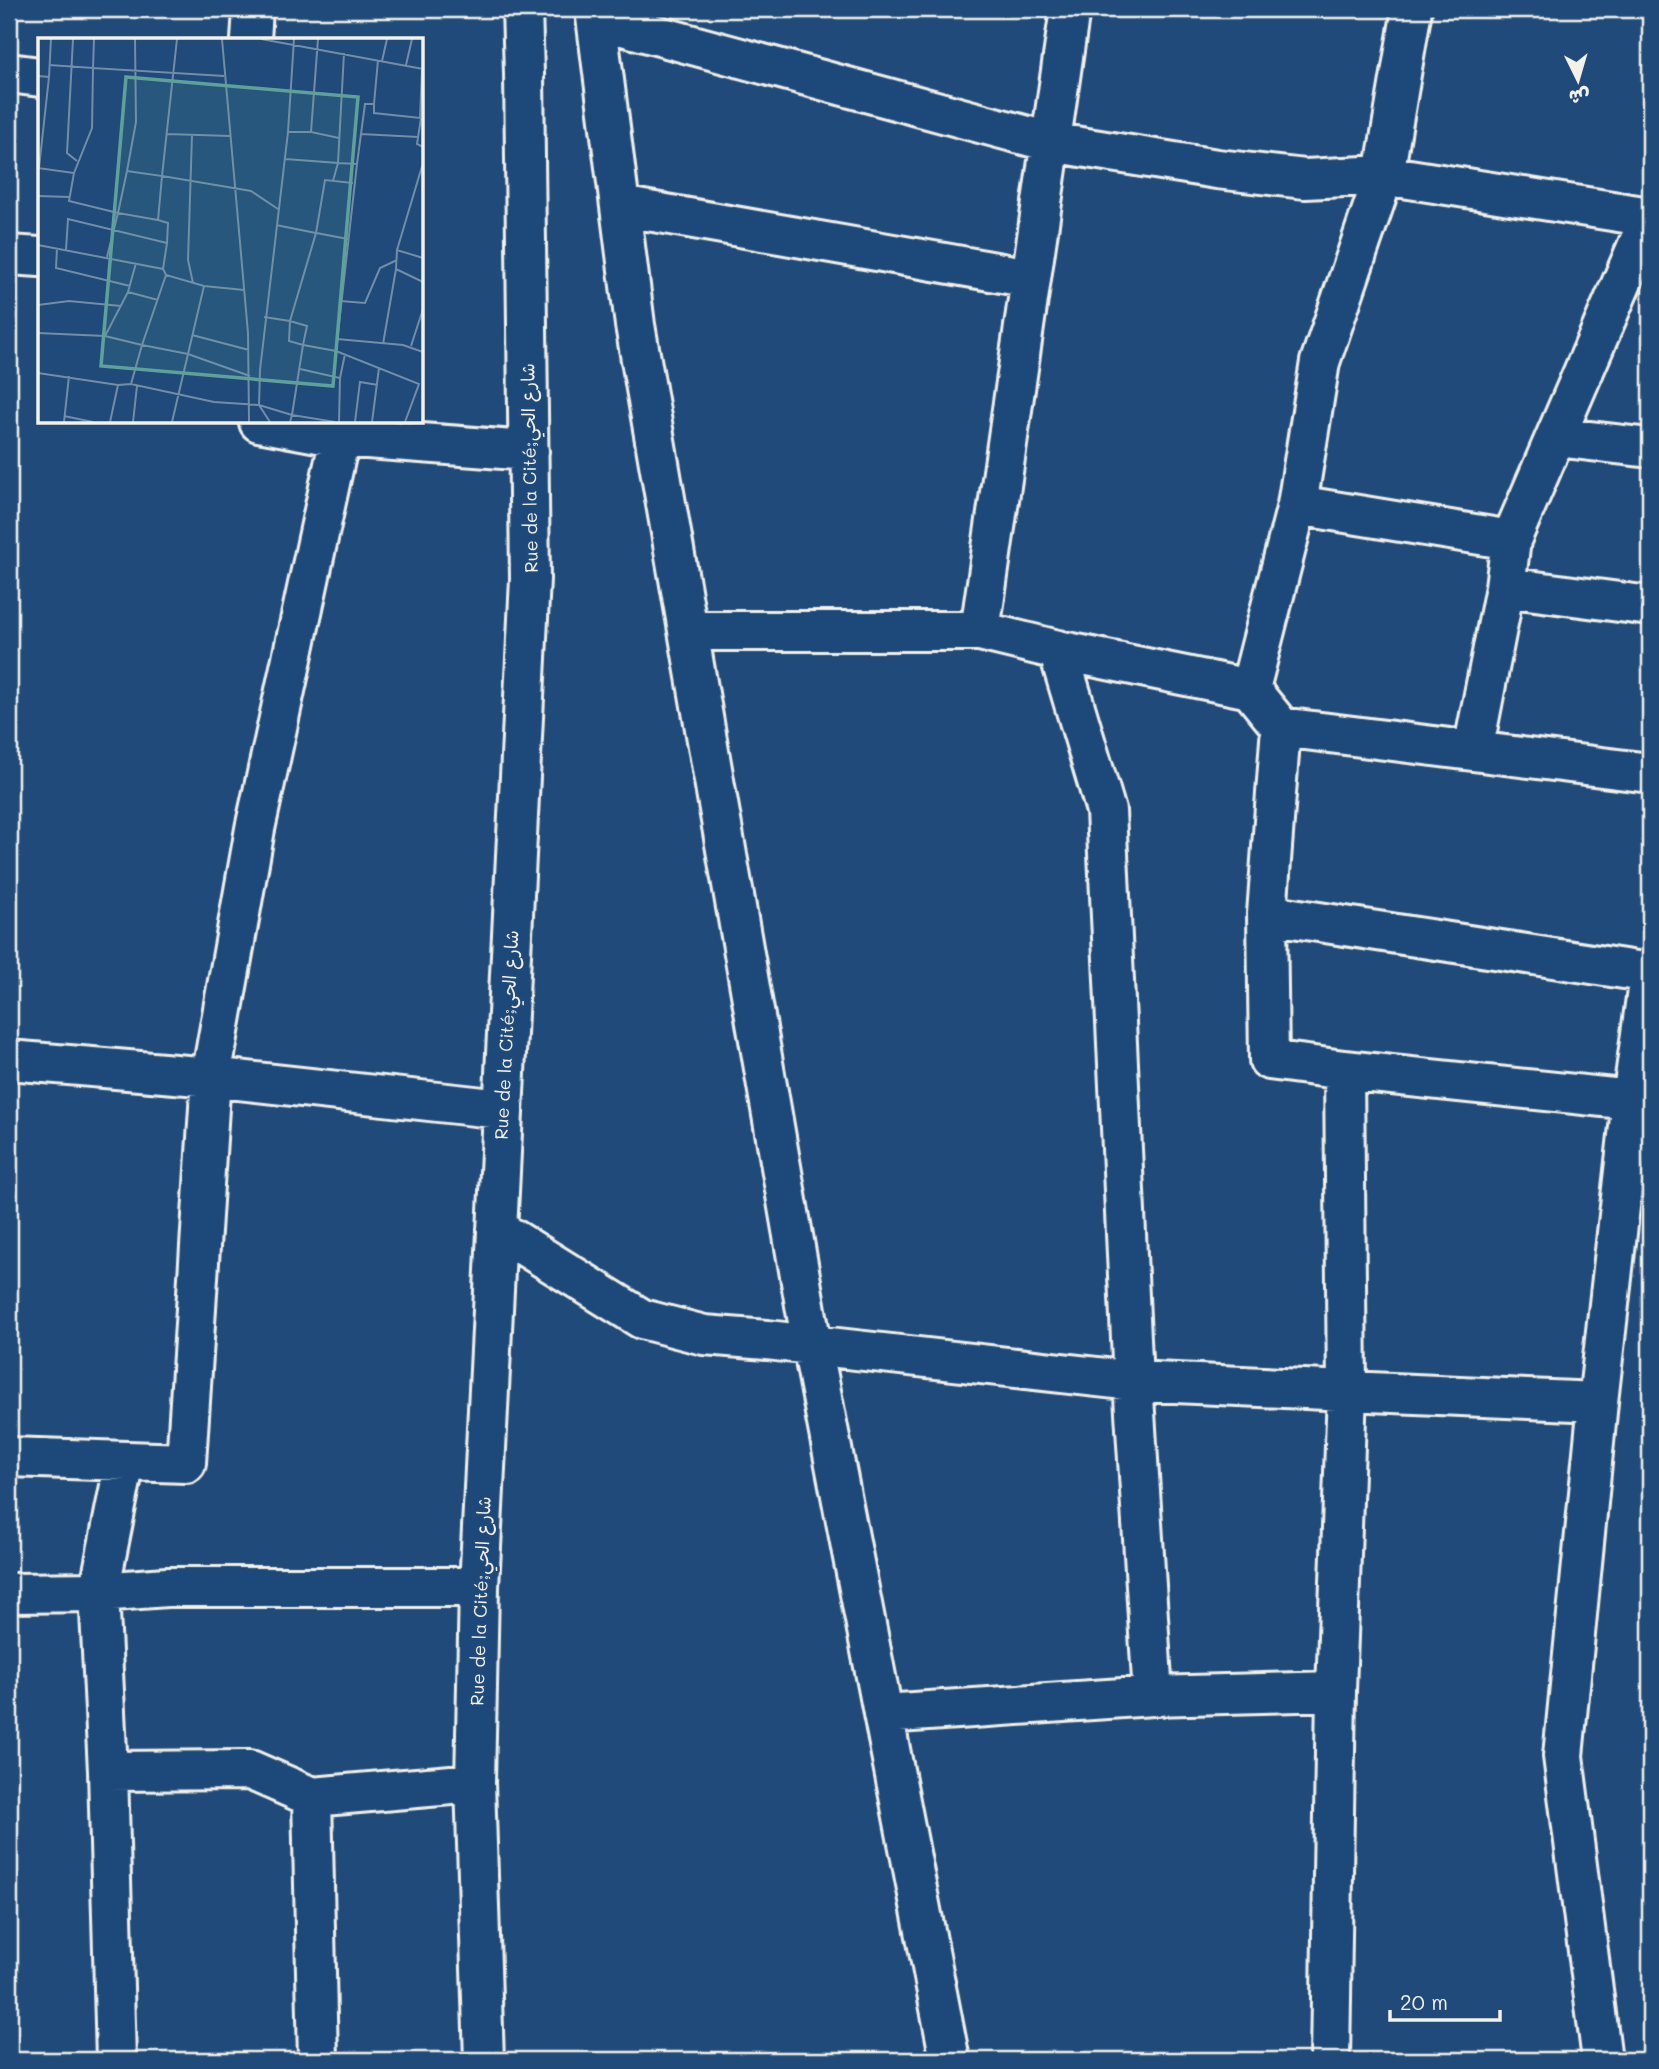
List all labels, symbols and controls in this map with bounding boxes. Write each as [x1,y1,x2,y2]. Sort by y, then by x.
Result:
inset map [38,38,424,424]
north arrow [1544,46,1614,116]
text: ش [1568,84,1591,111]
street label: Rue de la Cité;شارع الحي [515,363,548,573]
street label: Rue de la Cité;شارع الحي [489,930,528,1141]
street label: Rue de la Cité;شارع الحي [464,1496,501,1706]
scale bar [1390,1978,1500,2022]
text: 20 m [1400,1988,1448,2015]

